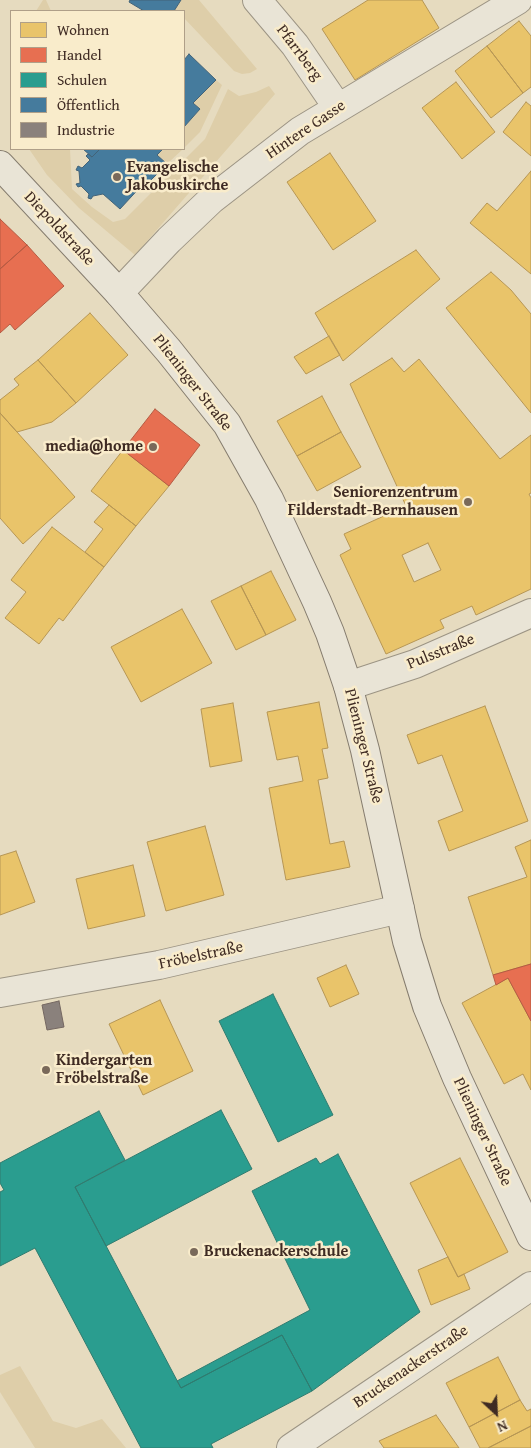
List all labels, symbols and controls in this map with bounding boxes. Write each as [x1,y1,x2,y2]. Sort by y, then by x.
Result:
legend [10,10,185,150]
text: Wohnen [57,19,109,40]
street label: Pfarrberg [272,21,326,85]
text: Handel [57,44,102,65]
text: Schulen [57,69,107,90]
text: Öffentlich [57,94,120,115]
street label: Hintere Gasse [263,96,349,164]
text: Industrie [57,119,115,140]
place label: Evangelische Jakobuskirche [127,158,228,196]
marker: Evangelische Jakobuskirche [111,171,123,183]
street label: Diepoldstraße [20,188,98,270]
street label: Plieninger Straße [148,331,236,435]
place label: media@home [45,437,143,457]
marker: media@home [147,441,159,453]
place label: Seniorenzentrum Filderstadt-Bernhausen [288,483,458,521]
marker: Seniorenzentrum Filderstadt-Bernhausen [462,496,474,508]
street label: Pulsstraße [404,630,478,674]
street label: Plieninger Straße [339,687,387,805]
street label: Fröbelstraße [157,938,245,974]
place label: Kindergarten Fröbelstraße [56,1051,152,1089]
marker: Kindergarten Fröbelstraße [40,1064,52,1076]
street label: Plieninger Straße [448,1075,516,1189]
place label: Bruckenackerschule [204,1242,348,1262]
marker: Bruckenackerschule [188,1246,200,1258]
street label: Bruckenackerstraße [350,1321,472,1413]
north arrow [471,1388,521,1438]
text: N [494,1416,511,1438]

